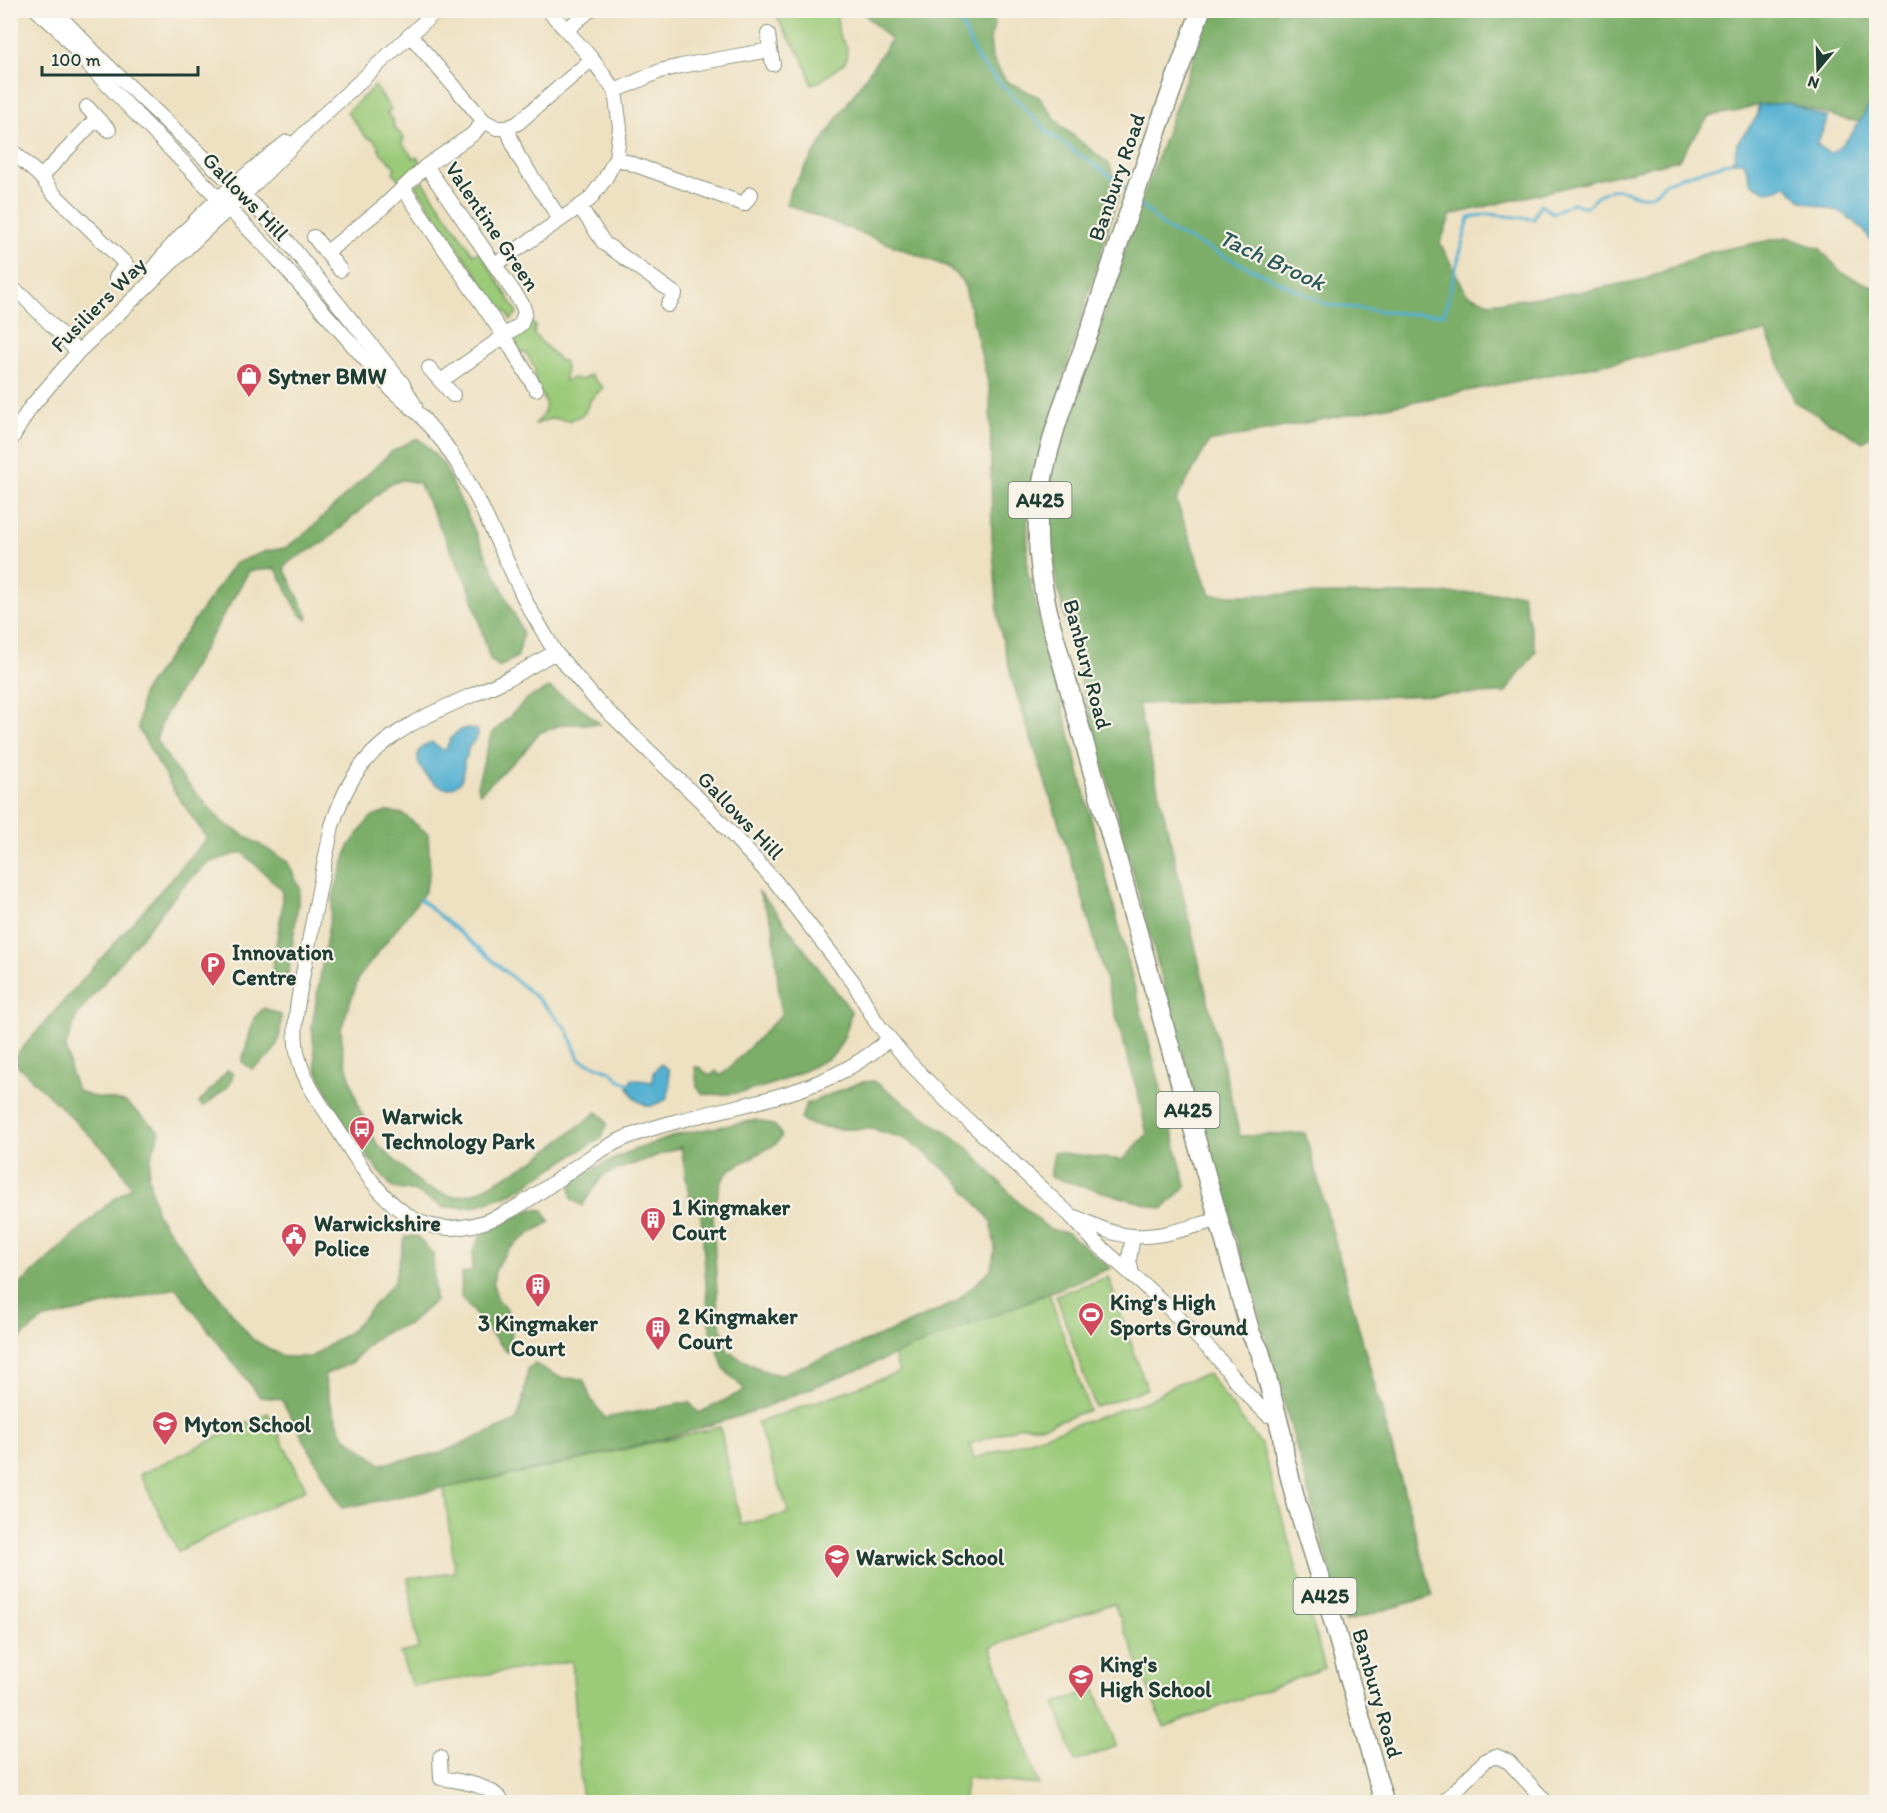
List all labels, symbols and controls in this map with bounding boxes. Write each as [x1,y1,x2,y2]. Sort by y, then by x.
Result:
scale bar [42,39,198,77]
north arrow [1788,39,1848,99]
text: 100 m [51,49,101,71]
text: N [1805,72,1821,93]
street label: Banbury Road [1082,110,1151,245]
street label: Gallows Hill [197,146,295,246]
street label: Valentine Green [439,156,546,297]
water label: Tach Brook [1214,222,1331,297]
street label: Fusiliers Way [45,250,152,358]
shop icon: Sytner BMW [234,361,264,399]
place label: Sytner BMW [268,363,386,390]
road number: A425 [1008,482,1072,518]
street label: Banbury Road [1057,596,1118,732]
street label: Gallows Hill [692,765,790,865]
place label: Innovation Centre [232,939,334,991]
parking icon: Innovation Centre [198,950,228,988]
road number: A425 [1156,1092,1220,1128]
place label: Warwick Technology Park [381,1103,536,1155]
bus stop icon: Warwick Technology Park [347,1114,377,1152]
place label: 1 Kingmaker Court [672,1194,791,1246]
building icon: 1 Kingmaker Court [638,1205,668,1243]
place label: Warwickshire Police [314,1210,441,1262]
public building icon: Warwickshire Police [279,1221,309,1259]
building icon: 3 Kingmaker Court [523,1271,553,1309]
place label: King's High Sports Ground [1110,1289,1249,1341]
sports icon: King's High Sports Ground [1076,1300,1106,1338]
place label: 2 Kingmaker Court [678,1303,798,1355]
place label: 3 Kingmaker Court [478,1310,599,1362]
building icon: 2 Kingmaker Court [643,1314,673,1352]
school or university icon: Myton School [150,1409,180,1447]
place label: Myton School [184,1411,312,1438]
school or university icon: Warwick School [822,1542,852,1580]
place label: Warwick School [856,1544,1005,1571]
road number: A425 [1294,1578,1356,1614]
street label: Banbury Road [1346,1625,1409,1761]
place label: King's High School [1100,1651,1212,1703]
school or university icon: King's High School [1066,1662,1096,1700]

